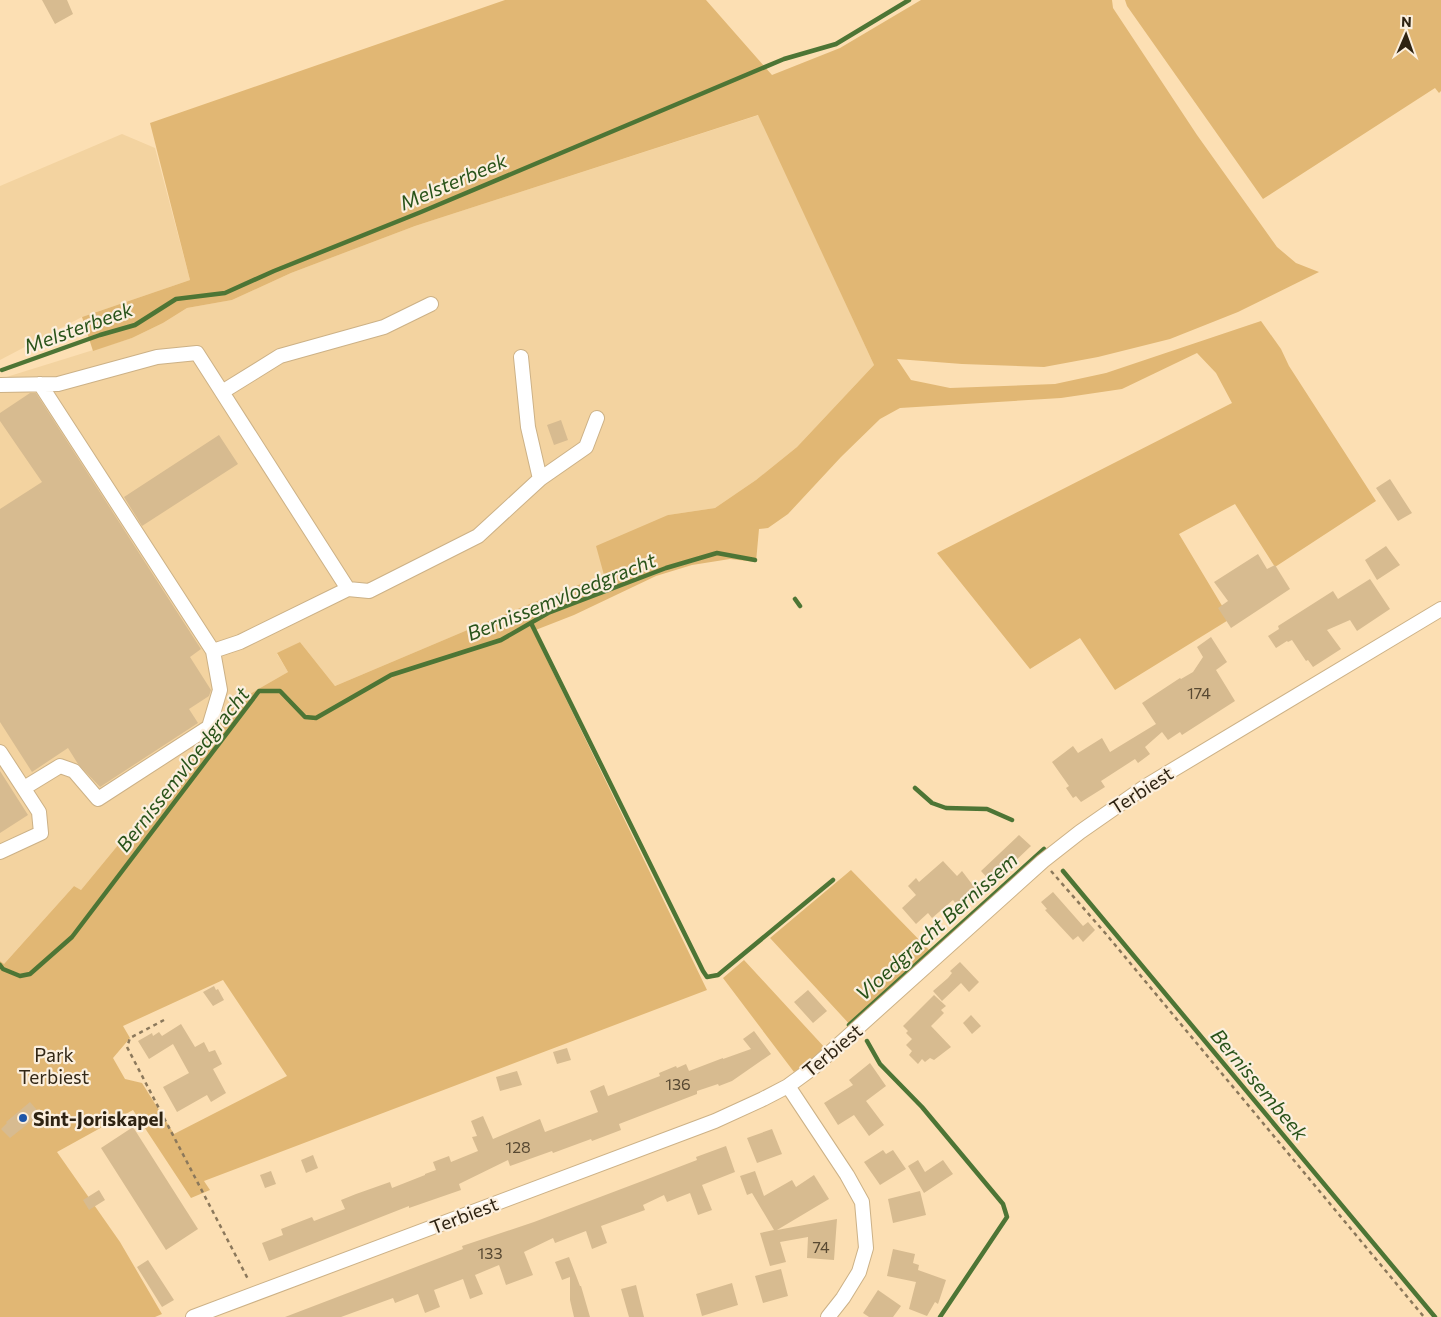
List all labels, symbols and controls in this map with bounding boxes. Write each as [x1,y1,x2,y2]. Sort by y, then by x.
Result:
north arrow [1381,10,1431,60]
text: N [1401,13,1412,30]
water label: Melsterbeek [396,147,511,214]
water label: Melsterbeek [20,296,137,358]
water label: Bernissemvloedgracht [463,547,660,645]
water label: Bernissemvloedgracht [110,681,254,856]
house number: 174 [1187,683,1211,702]
street label: Terbiest [1105,761,1177,819]
water label: Vloedgracht Bernissem [850,847,1022,1005]
street label: Terbiest [797,1018,867,1082]
water label: Bernissembeek [1206,1023,1314,1145]
park label: Park Terbiest [19,1043,90,1088]
house number: 136 [665,1074,691,1093]
place label: Sint-Joriskapel [33,1107,164,1130]
marker: Sint-Joriskapel [17,1112,29,1124]
house number: 128 [505,1137,531,1156]
street label: Terbiest [427,1191,501,1238]
house number: 74 [812,1237,830,1256]
house number: 133 [477,1243,503,1262]

